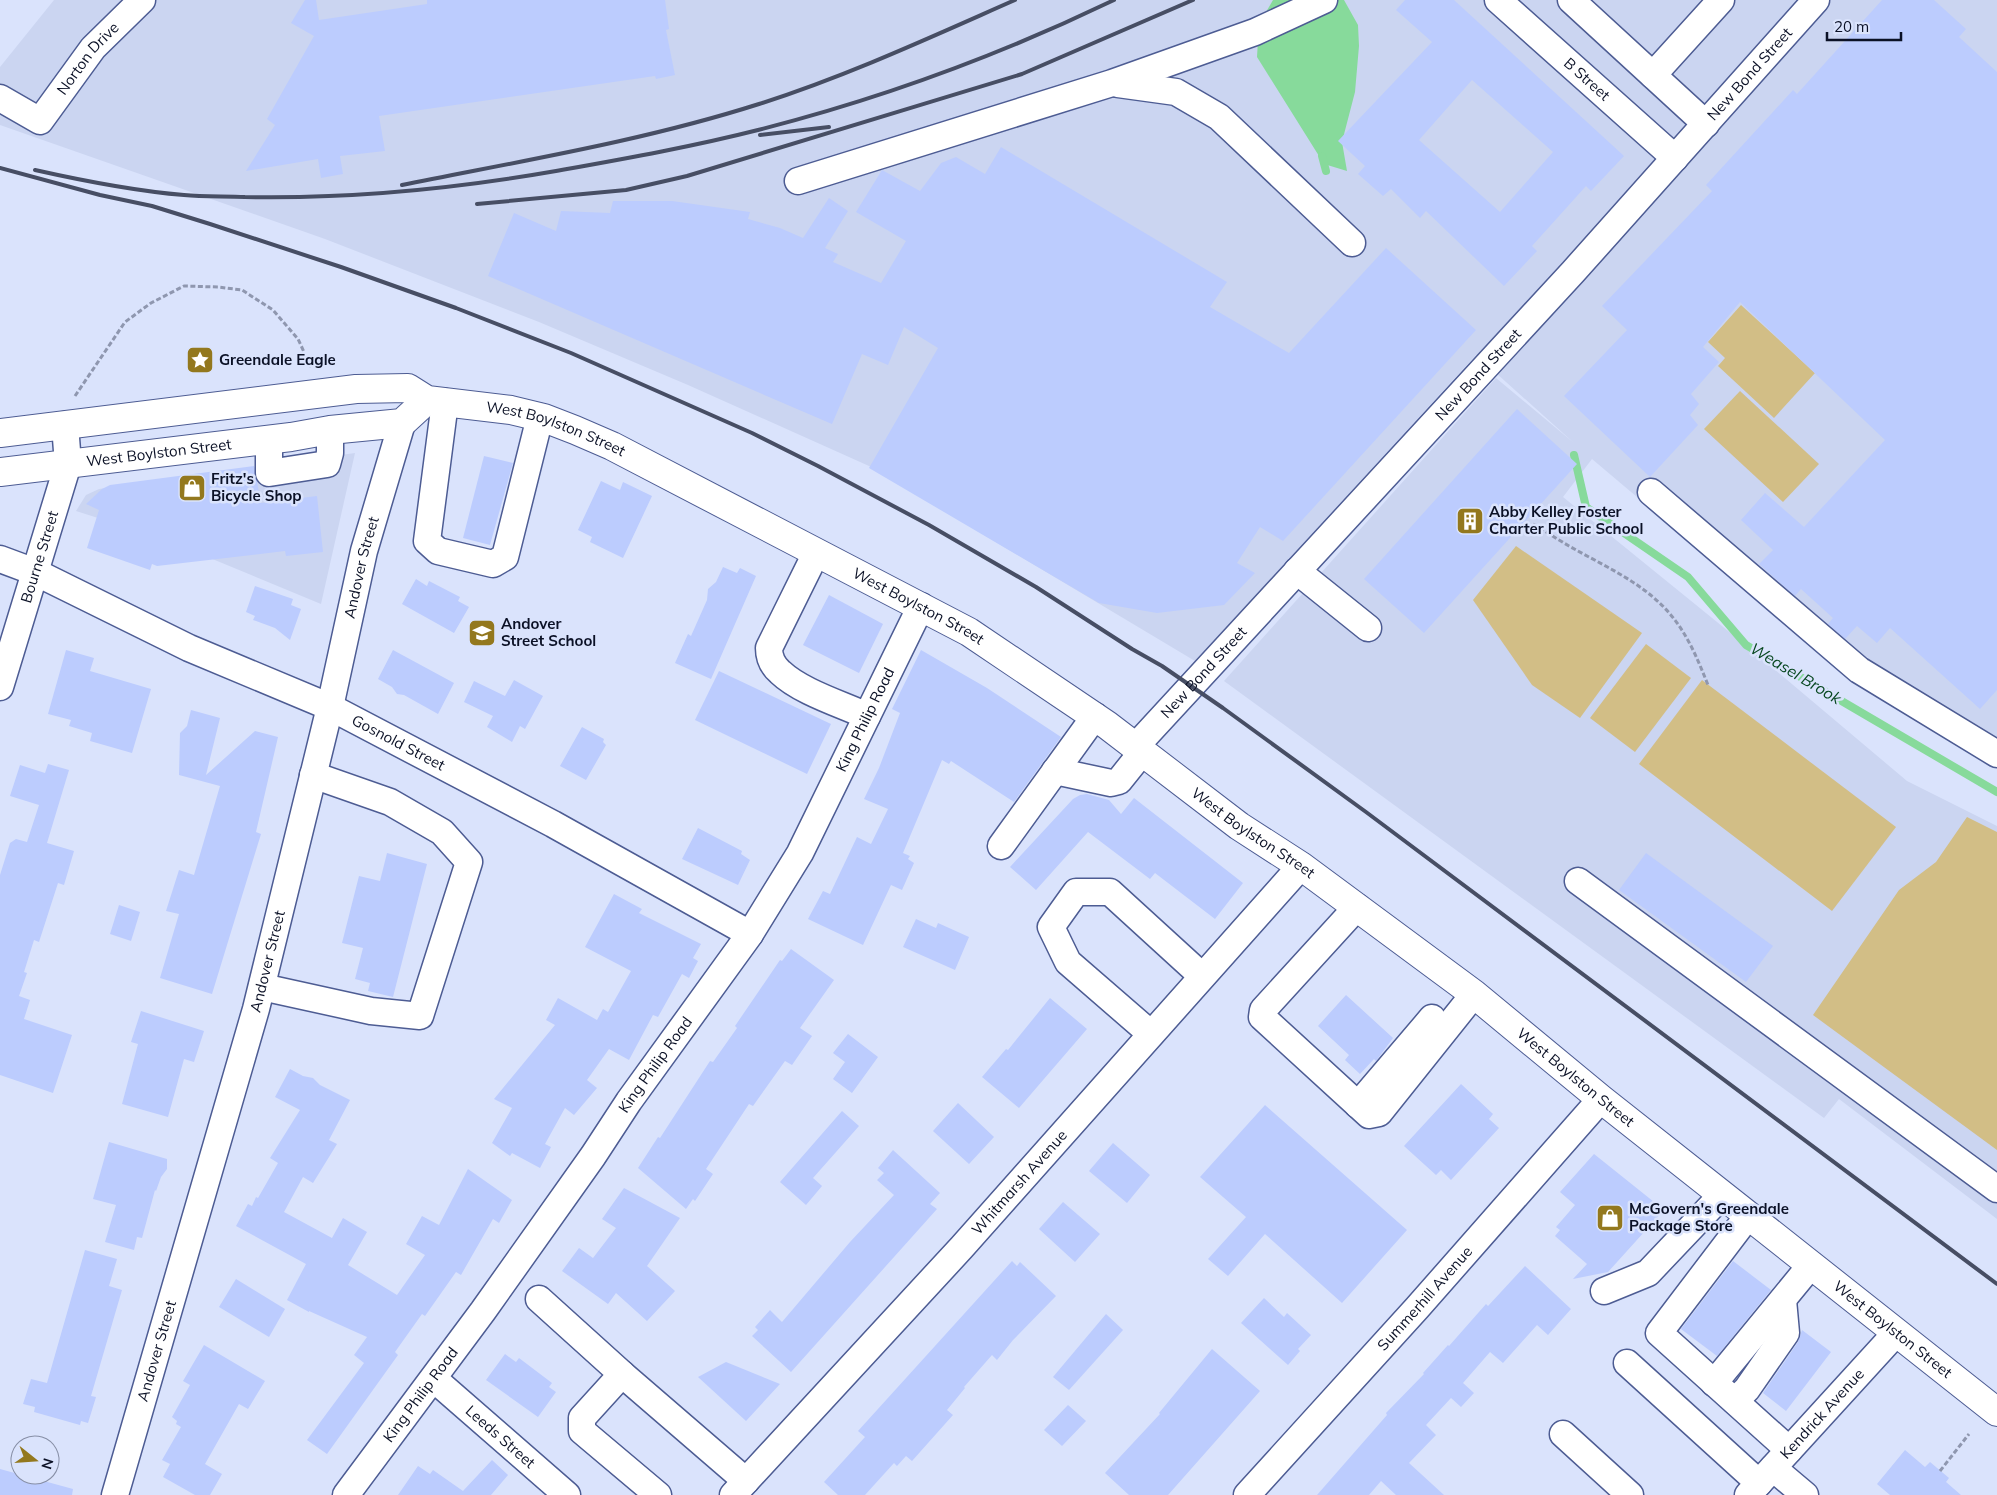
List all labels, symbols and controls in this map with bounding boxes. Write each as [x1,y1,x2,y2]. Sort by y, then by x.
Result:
scale bar [1827,10,1901,42]
text: 20 m [1834,17,1869,36]
street label: Norton Drive [52,18,123,98]
street label: New Bond Street [1703,23,1796,124]
street label: B Street [1560,53,1614,104]
street label: New Bond Street [1431,324,1525,424]
place icon: Greendale Eagle [185,345,215,375]
place label: Greendale Eagle [219,350,336,369]
street label: West Boylston Street [485,397,629,460]
street label: West Boylston Street [85,434,232,471]
place label: Fritz's Bicycle Shop [211,469,302,505]
shop icon: Fritz's Bicycle Shop [177,473,207,503]
place label: Abby Kelley Foster Charter Public School [1489,502,1643,538]
building icon: Abby Kelley Foster Charter Public School [1455,506,1485,536]
street label: Bourne Street [16,508,62,605]
street label: Andover Street [340,514,383,620]
street label: West Boylston Street [850,563,988,649]
place label: Andover Street School [501,614,596,650]
school or university icon: Andover Street School [467,618,497,648]
street label: New Bond Street [1156,622,1251,722]
water label: Weasel Brook [1747,638,1846,708]
street label: King Philip Road [831,664,898,775]
street label: Gosnold Street [349,710,448,775]
street label: West Boylston Street [1188,783,1319,882]
street label: Andover Street [246,908,289,1014]
street label: King Philip Road [614,1013,696,1116]
street label: West Boylston Street [1513,1024,1638,1131]
street label: Whitmarsh Avenue [967,1126,1071,1239]
place label: McGovern's Greendale Package Store [1629,1199,1789,1235]
shop icon: McGovern's Greendale Package Store [1595,1203,1625,1233]
street label: Summerhill Avenue [1373,1242,1476,1354]
street label: West Boylston Street [1830,1276,1956,1382]
street label: Andover Street [133,1298,180,1404]
street label: King Philip Road [379,1343,462,1446]
street label: Kendrick Avenue [1776,1364,1868,1463]
street label: Leeds Street [462,1401,539,1472]
north arrow [10,1435,60,1485]
text: N [37,1456,58,1471]

